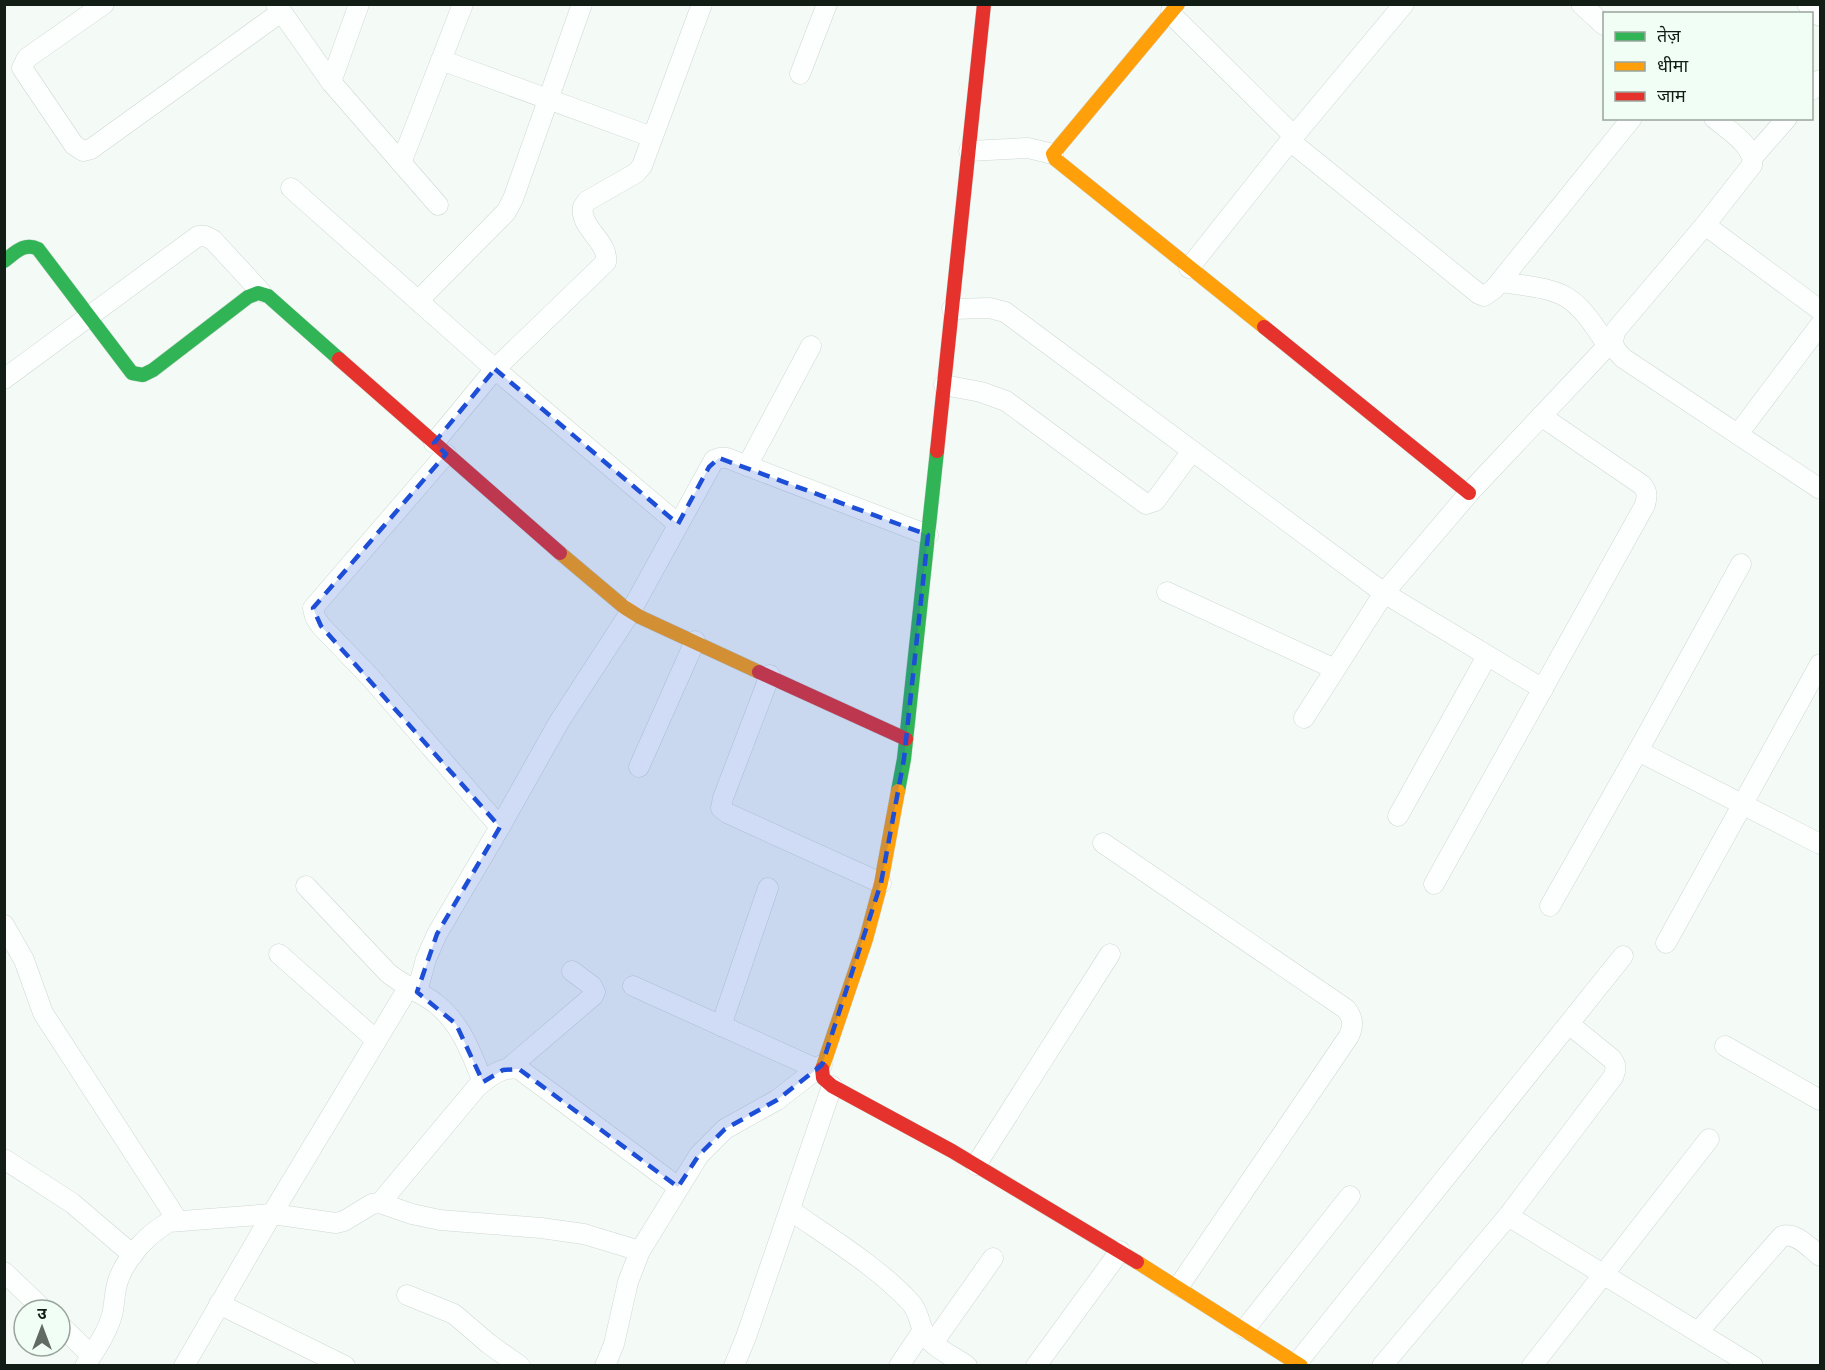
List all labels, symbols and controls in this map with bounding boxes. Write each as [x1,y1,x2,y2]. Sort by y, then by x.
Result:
legend [1603,12,1813,120]
text: तेज़ [1657,25,1681,47]
text: धीमा [1657,55,1688,77]
text: जाम [1657,85,1687,107]
north arrow [12,1298,72,1358]
text: उ [37,1304,47,1324]

